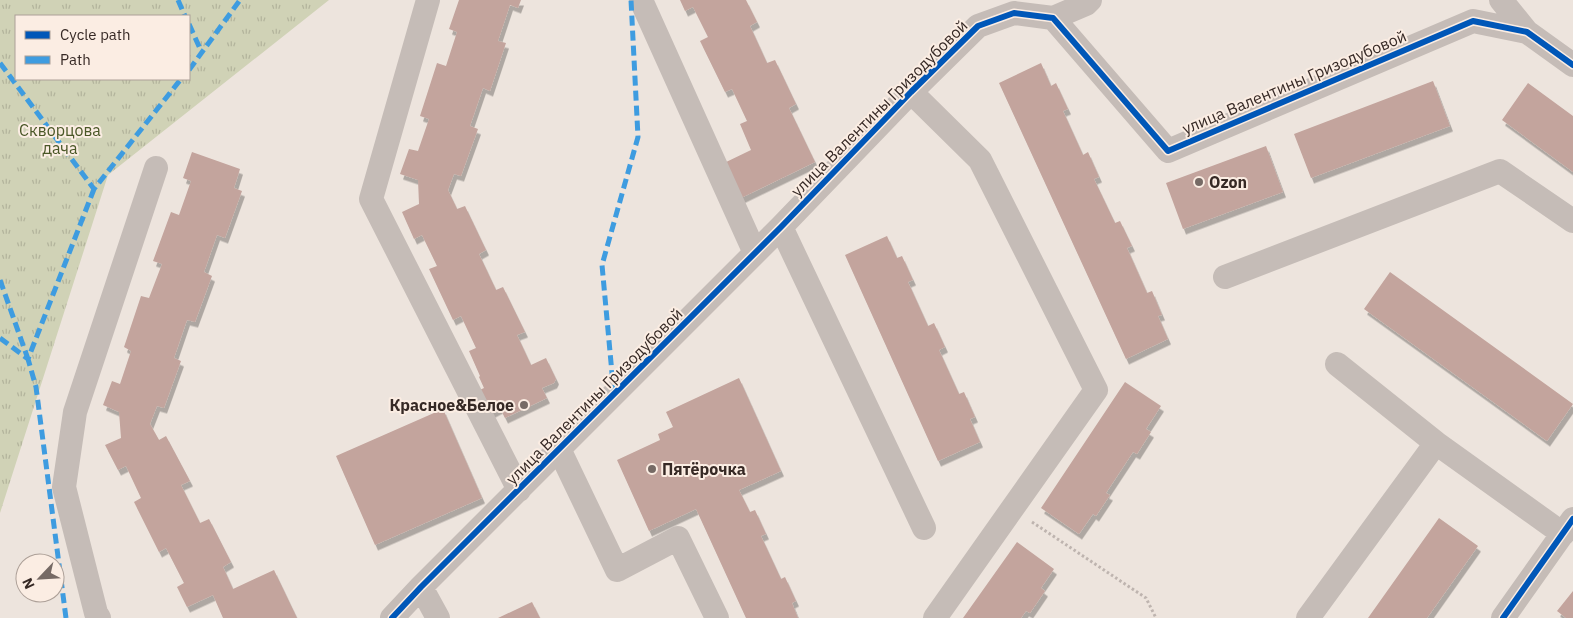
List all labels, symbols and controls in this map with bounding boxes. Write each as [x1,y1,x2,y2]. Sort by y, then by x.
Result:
legend [15,15,190,80]
street label: улица Валентины Гризодубовой [787,16,971,200]
text: Cycle path [60,25,131,44]
street label: улица Валентины Гризодубовой [1179,26,1409,138]
text: Path [60,50,91,69]
park label: Скворцова дача [19,120,101,158]
place label: Ozon [1209,172,1247,192]
marker: Ozon [1193,176,1205,188]
street label: улица Валентины Гризодубовой [502,304,686,488]
place label: Красное&Белое [390,395,514,415]
marker: Красное&Белое [518,399,530,411]
place label: Пятёрочка [662,459,746,479]
marker: Пятёрочка [646,463,658,475]
north arrow [15,553,65,603]
text: N [18,575,39,592]

